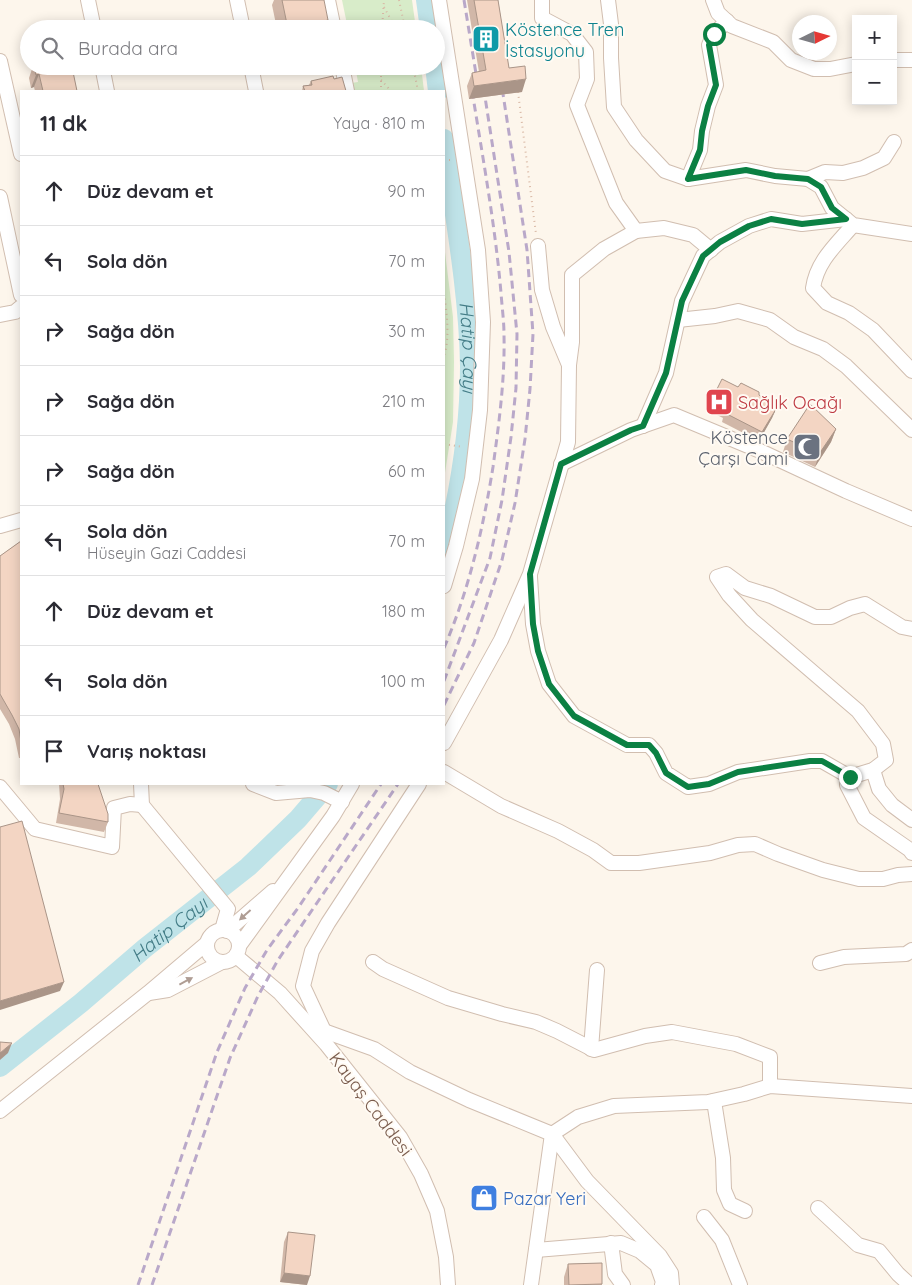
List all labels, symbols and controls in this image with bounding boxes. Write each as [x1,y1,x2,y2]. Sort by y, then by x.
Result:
north arrow [792,15,837,60]
map controls [852,15,897,105]
button: + [852,15,897,60]
place label: Köstence Tren İstasyonu [505,18,624,62]
search box [20,20,445,75]
route start [703,23,726,46]
building icon: Köstence Tren İstasyonu [471,24,501,54]
icon: search [38,34,66,62]
text: Burada ara [78,36,178,60]
button: − [852,60,897,105]
text: 11 dk [40,110,87,136]
text: Yaya · 810 m [333,113,425,133]
icon: ahead [40,177,68,205]
text: Düz devam et [87,179,214,203]
text: 90 m [388,181,425,201]
icon: left [40,247,68,275]
text: Sola dön [87,249,168,273]
text: 70 m [388,251,425,271]
water label: Hatip Çayı [454,301,482,394]
icon: right [40,317,68,345]
text: Sağa dön [87,319,175,343]
text: 30 m [388,321,425,341]
icon: right [40,387,68,415]
hospital icon: Sağlık Ocağı [704,387,734,417]
text: Sağa dön [87,389,175,413]
text: 210 m [382,391,425,411]
place label: Sağlık Ocağı [738,391,842,414]
place label: Köstence Çarşı Cami [698,426,788,470]
mosque icon: Köstence Çarşı Cami [792,432,822,462]
icon: right [40,457,68,485]
text: Sağa dön [87,459,175,483]
text: 60 m [388,461,425,481]
text: Sola dön [87,519,168,543]
icon: left [40,527,68,555]
text: 70 m [388,531,425,551]
text: Hüseyin Gazi Caddesi [87,543,246,563]
icon: ahead [40,597,68,625]
text: Düz devam et [87,599,214,623]
text: 180 m [382,601,425,621]
icon: left [40,667,68,695]
text: Sola dön [87,669,168,693]
text: 100 m [381,671,425,691]
icon: arrive [40,737,68,765]
text: Varış noktası [87,739,206,763]
route end [839,766,862,789]
water label: Hatip Çayı [126,891,213,967]
one-way arrow [239,909,251,921]
one-way arrow [179,977,193,985]
street label: Kayaş Caddesi [324,1047,418,1161]
shop icon: Pazar Yeri [469,1183,499,1213]
place label: Pazar Yeri [503,1187,586,1210]

